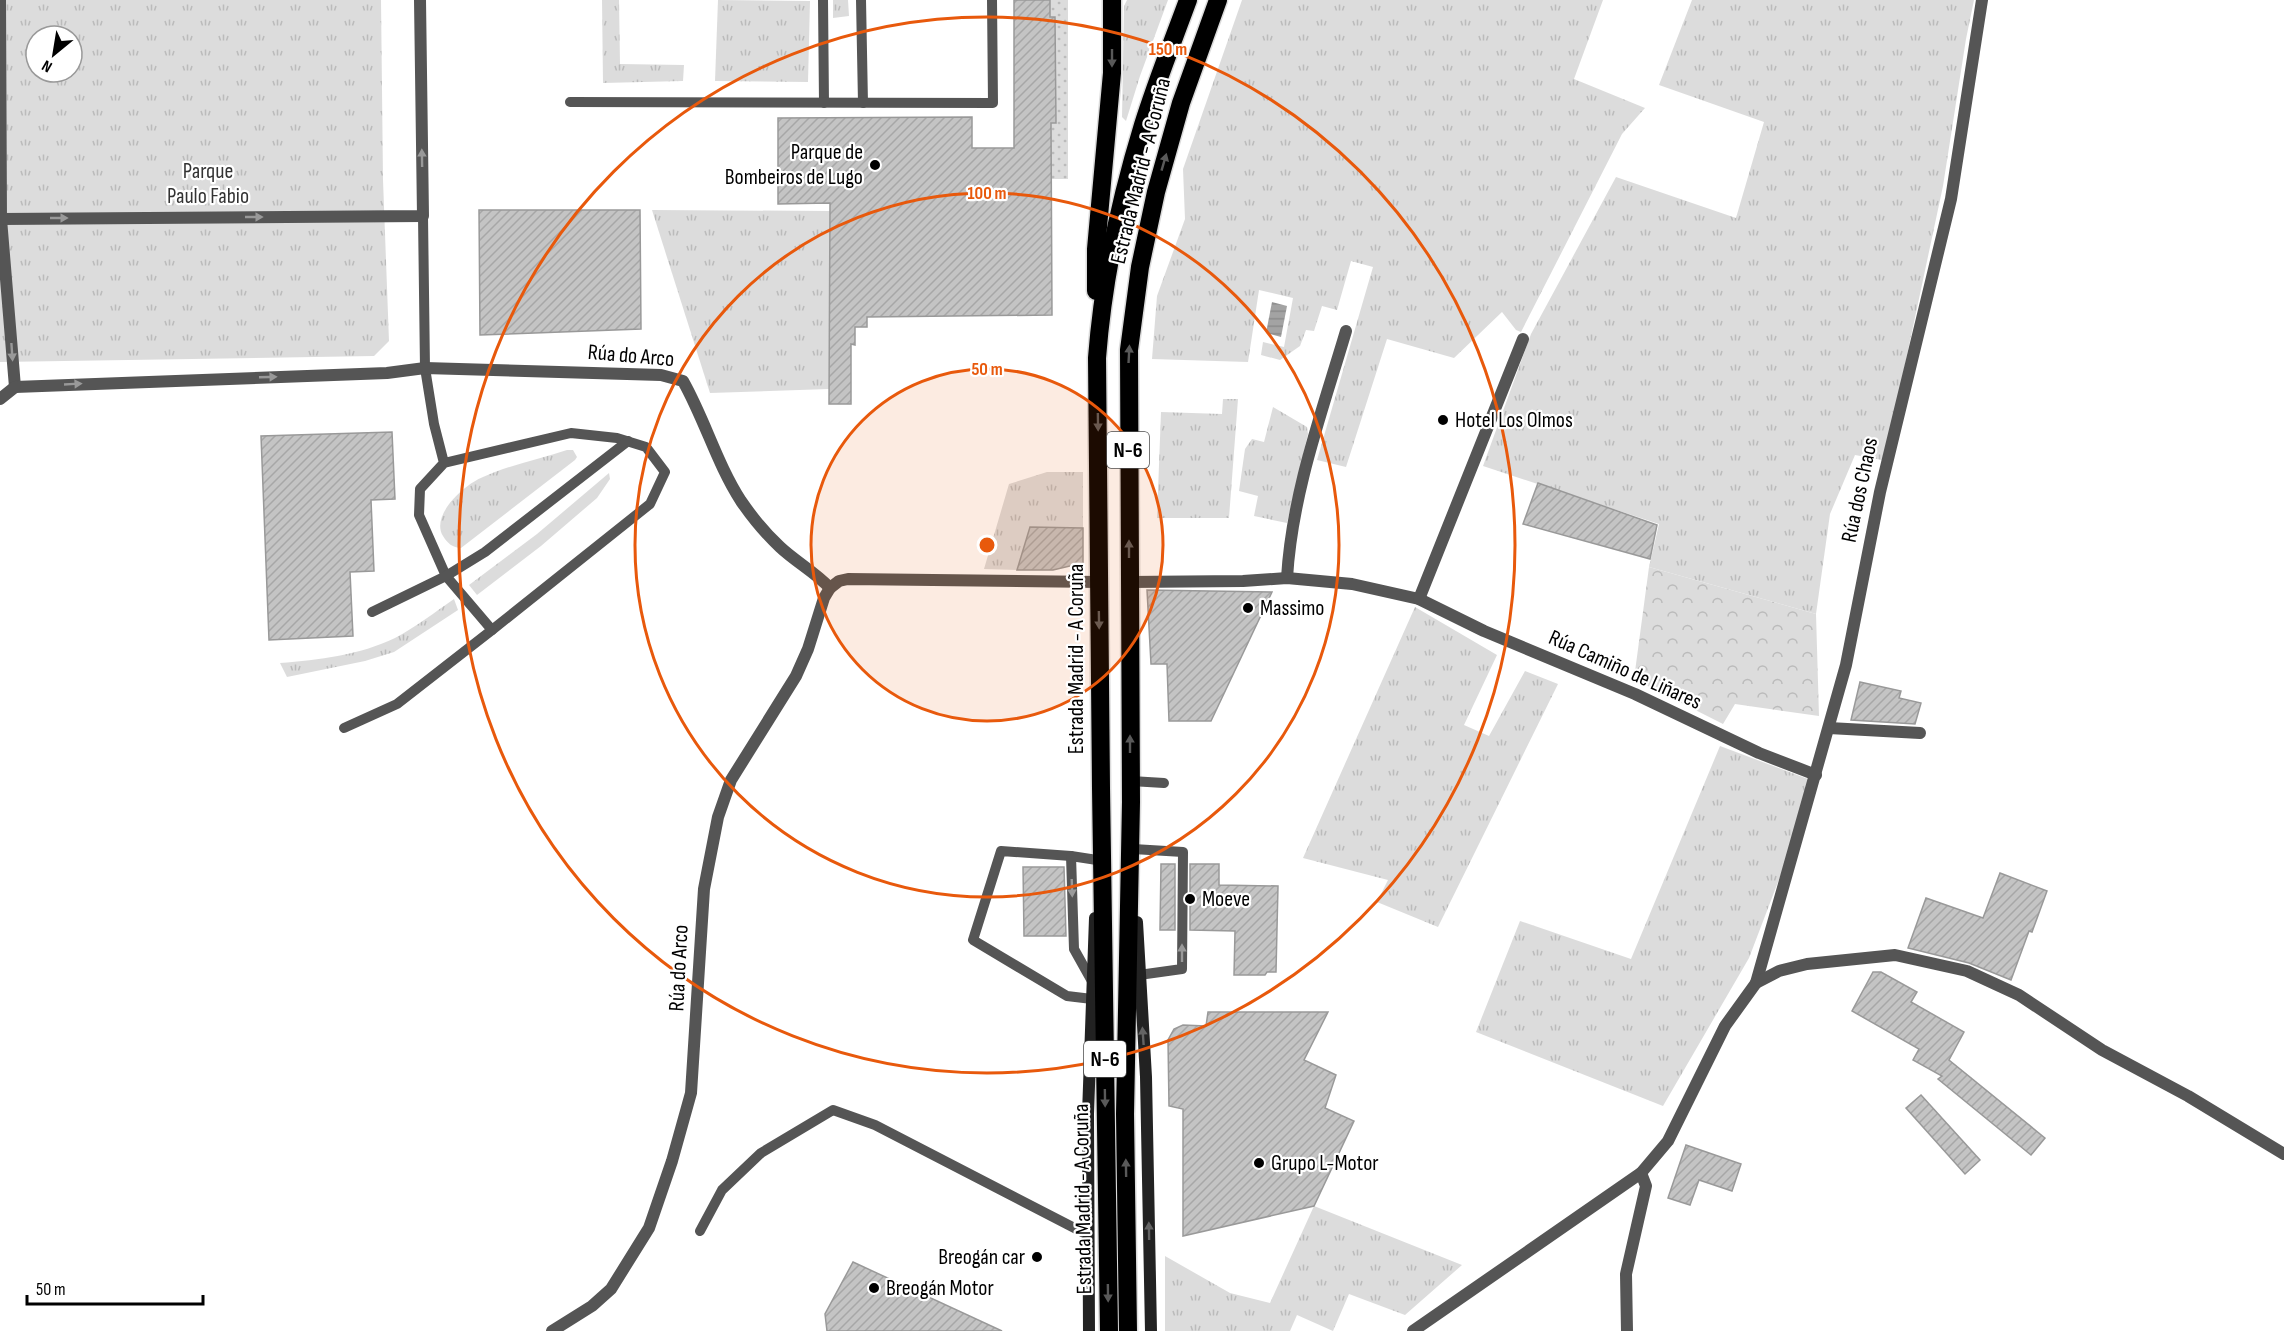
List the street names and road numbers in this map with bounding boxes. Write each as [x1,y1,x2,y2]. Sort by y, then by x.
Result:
street label: Estrada Madrid - A Coruña [1105,75,1177,267]
street label: Rúa do Arco [587,339,675,373]
road number: N-6 [1107,432,1149,468]
street label: Rúa dos Chaos [1836,435,1884,545]
street label: Estrada Madrid - A Coruña [1063,564,1090,754]
street label: Rúa Camiño de Liñares [1544,624,1706,716]
street label: Rúa do Arco [663,924,695,1012]
road number: N-6 [1084,1041,1126,1077]
street label: Estrada Madrid - A Coruña [1068,1104,1098,1294]

